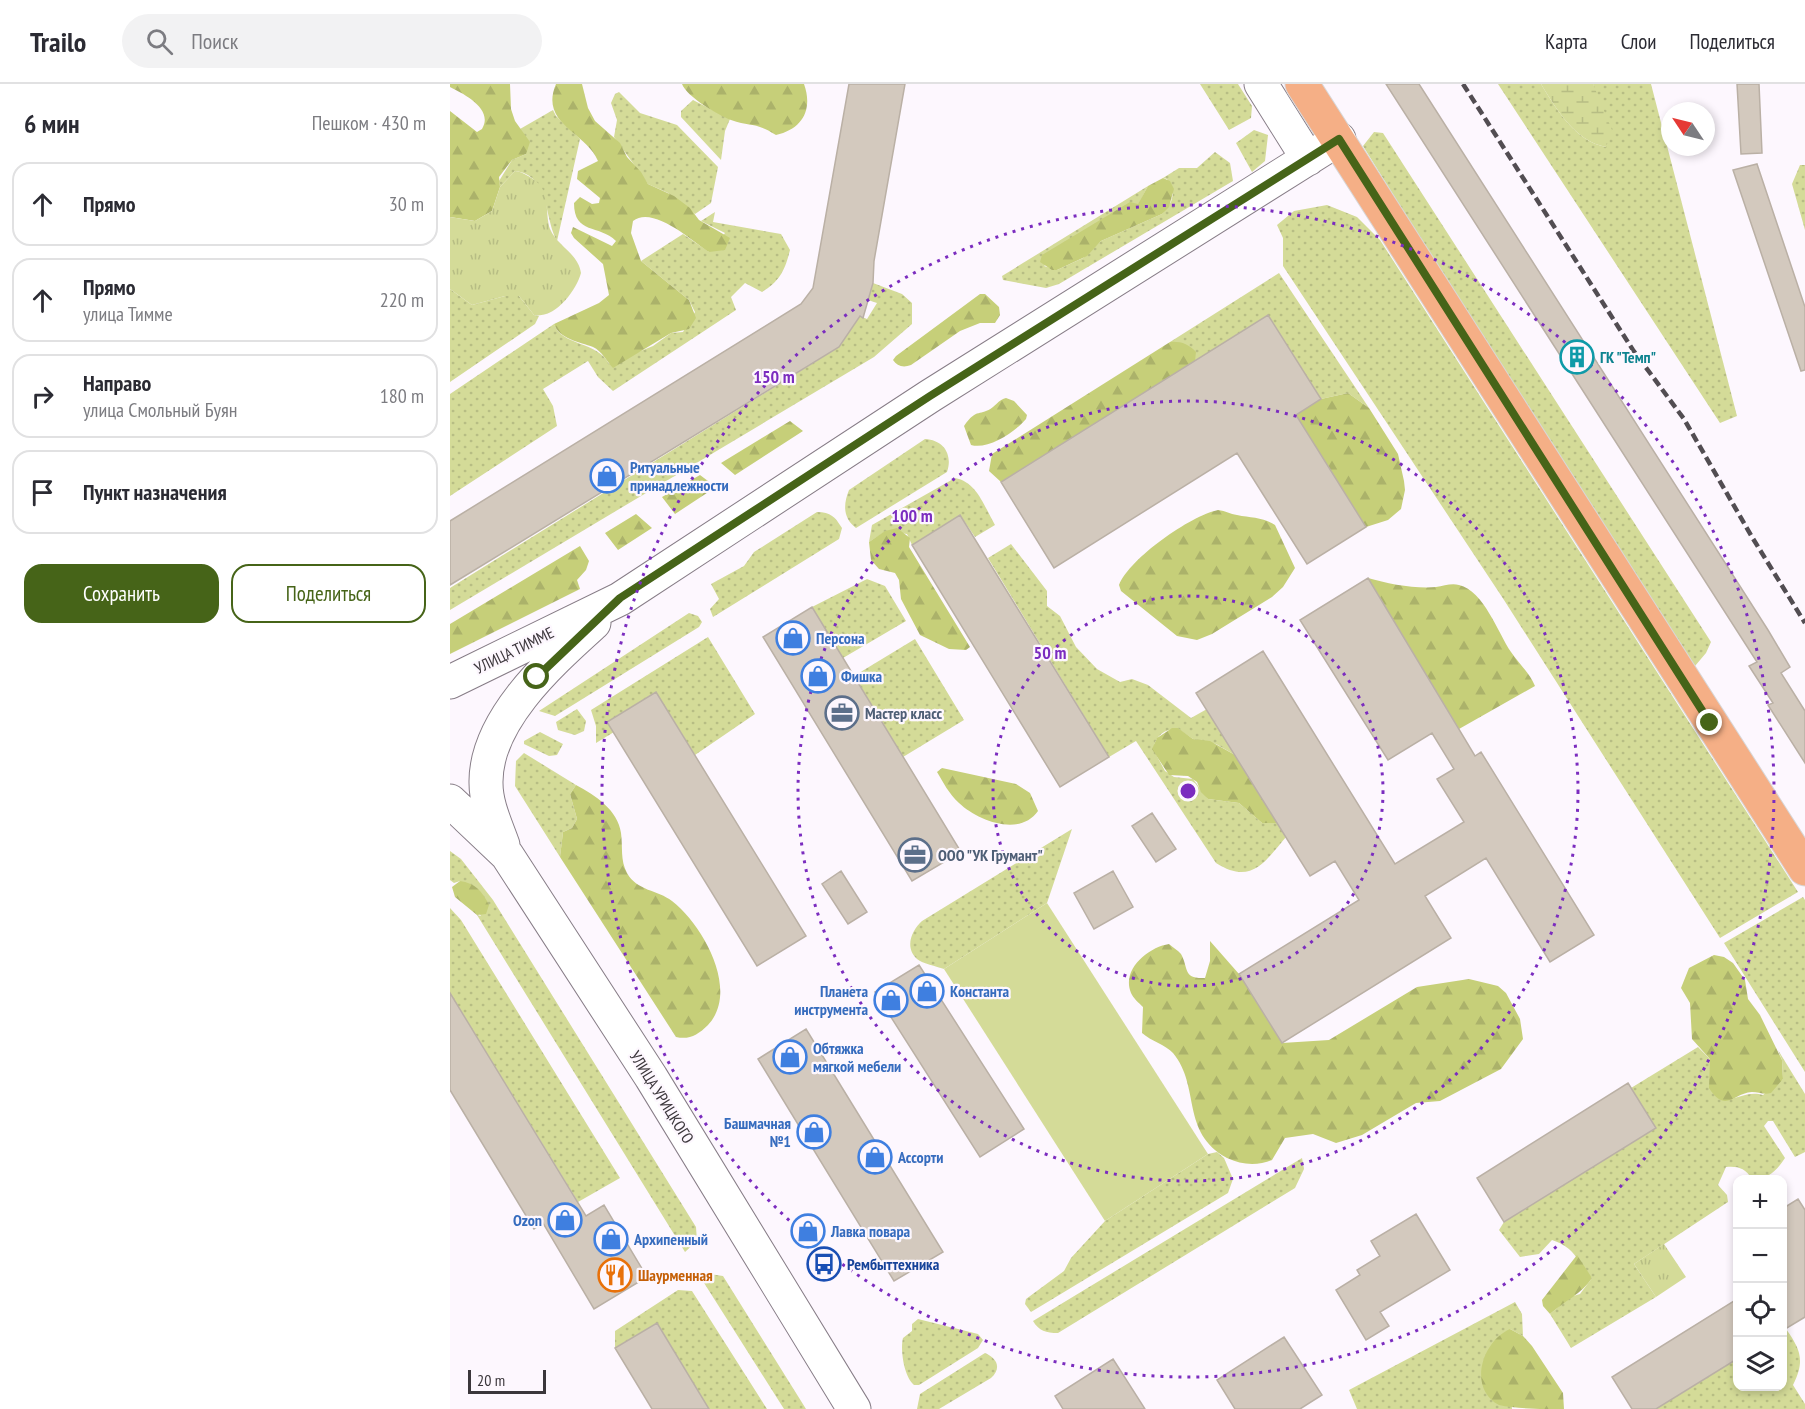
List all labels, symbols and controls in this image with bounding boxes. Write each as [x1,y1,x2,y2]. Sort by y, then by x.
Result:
search box [122,14,542,68]
text: Trailo [30,23,86,60]
icon: search [143,25,176,58]
text: Поиск [191,27,238,55]
text: Карта [1545,28,1588,55]
text: Слои [1621,28,1656,55]
text: Поделиться [1689,28,1775,55]
north arrow [1661,102,1715,156]
text: 6 мин [24,107,79,140]
text: Пешком · 430 m [312,110,426,136]
icon: ahead [26,188,59,221]
text: Прямо [83,190,136,218]
text: 30 m [389,191,424,217]
text: Прямо [83,273,136,301]
icon: ahead [26,284,59,317]
text: 220 m [380,287,424,313]
text: улица Тимме [83,301,173,327]
building icon: ГК "Темп" [1559,339,1595,375]
place label: ГК "Темп" [1600,347,1656,367]
text: 150 m [753,365,795,388]
text: Направо [83,369,151,397]
icon: right [26,380,59,413]
text: 180 m [380,383,424,409]
text: улица Смольный Буян [83,397,237,423]
place label: Ритуальные принадлежности [630,457,729,495]
shop icon: Ритуальные принадлежности [589,458,625,494]
icon: arrive [26,476,59,509]
text: Пункт назначения [83,478,227,506]
text: 100 m [891,504,933,527]
button: Сохранить [24,564,219,623]
button: Поделиться [231,564,426,623]
shop icon: Персона [775,620,811,656]
street label: УЛИЦА ТИММЕ [471,622,557,678]
place label: Персона [816,628,865,648]
text: 50 m [1034,641,1066,664]
shop icon: Фишка [800,658,836,694]
route start [523,663,549,689]
place label: Фишка [841,666,882,686]
office icon: Мастер класс [824,695,860,731]
place label: Мастер класс [865,703,943,723]
route end [1696,709,1722,735]
centre of rings [1178,781,1198,801]
office icon: ООО "УК Грумант" [897,837,933,873]
place label: ООО "УК Грумант" [938,845,1043,865]
shop icon: Константа [909,973,945,1009]
place label: Планета инструмента [794,981,868,1019]
place label: Константа [950,981,1009,1001]
shop icon: Планета инструмента [873,982,909,1018]
place label: Обтяжка мягкой мебели [813,1038,901,1076]
shop icon: Обтяжка мягкой мебели [772,1039,808,1075]
street label: УЛИЦА УРИЦКОГО [626,1047,698,1147]
place label: Башмачная №1 [724,1113,791,1151]
shop icon: Башмачная №1 [796,1114,832,1150]
shop icon: Ассорти [857,1139,893,1175]
place label: Ассорти [897,1147,943,1167]
map controls [1733,1175,1787,1391]
button: + [1733,1175,1787,1229]
shop icon: Ozon [547,1202,583,1238]
place label: Ozon [513,1210,542,1230]
shop icon: Лавка повара [790,1213,826,1249]
shop icon: Архипенный [593,1221,629,1257]
place label: Лавка повара [830,1221,911,1241]
place label: Архипенный [633,1229,708,1249]
button: − [1733,1229,1787,1283]
bus stop icon: Рембыттехника [806,1246,842,1282]
place label: Рембыттехника [847,1254,940,1274]
restaurant icon: Шаурменная [597,1257,633,1293]
place label: Шаурменная [638,1265,713,1285]
button: locate [1733,1283,1787,1337]
button: layers [1733,1337,1787,1391]
scale bar [468,1367,546,1394]
text: 20 m [477,1370,505,1390]

